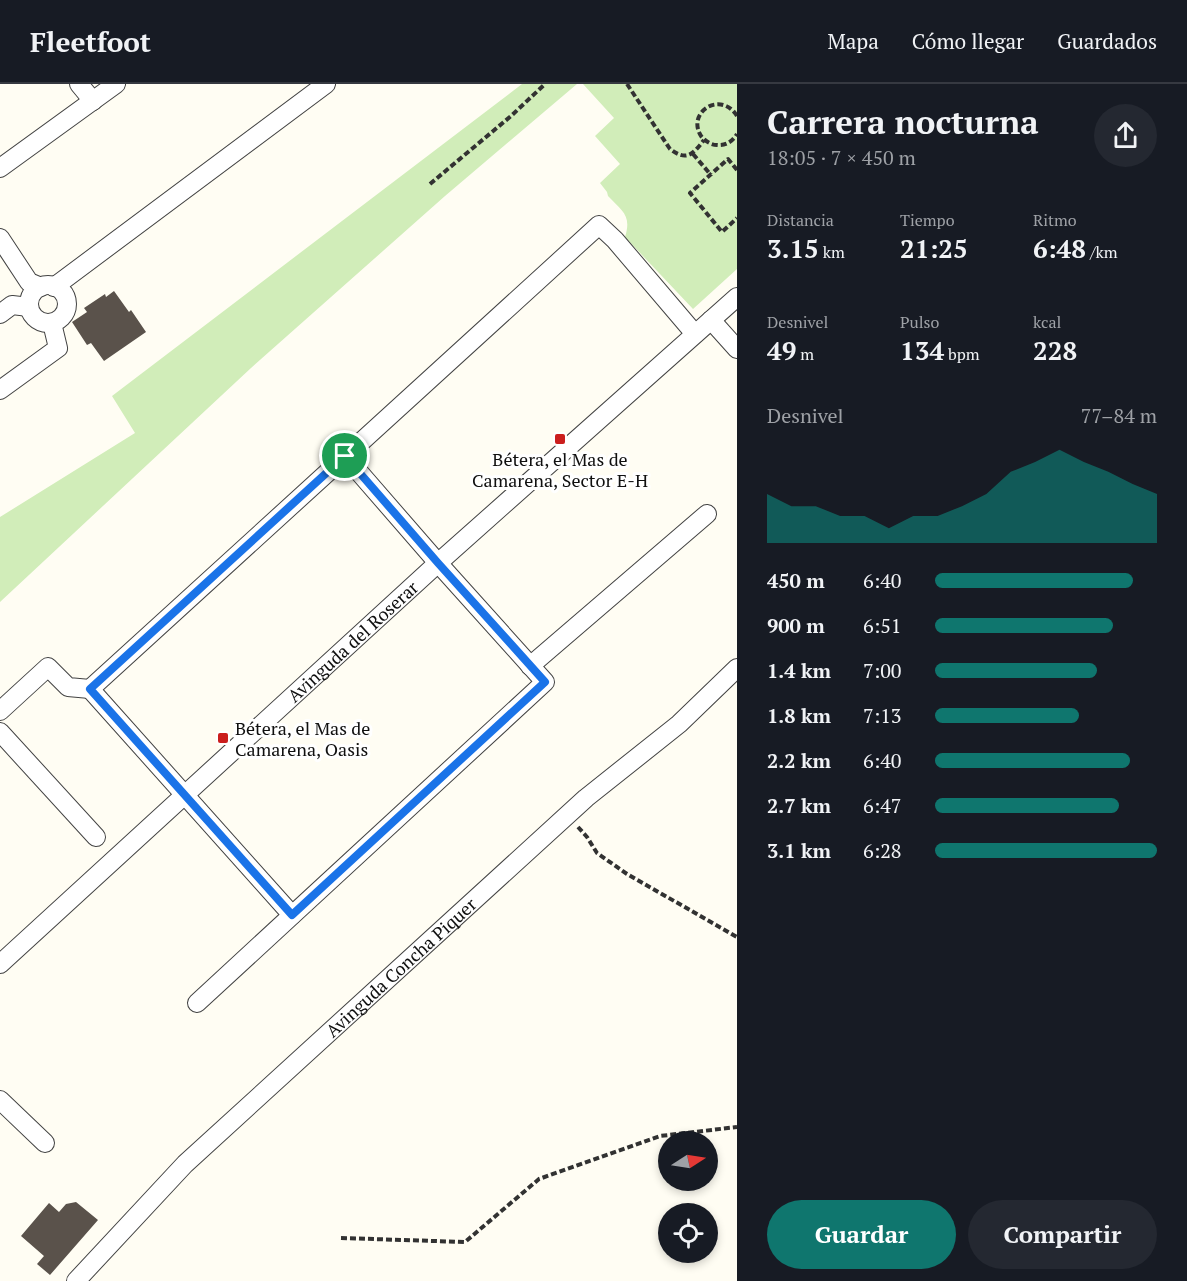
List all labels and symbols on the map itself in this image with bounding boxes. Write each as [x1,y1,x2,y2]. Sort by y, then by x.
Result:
pin [319,430,370,481]
marker: Bétera, el Mas de Camarena, Sector E-H [553,432,567,446]
place label: Bétera, el Mas de Camarena, Sector E-H [472,447,648,492]
street label: Avinguda del Roserar [282,575,423,707]
place label: Bétera, el Mas de Camarena, Oasis [235,716,370,761]
marker: Bétera, el Mas de Camarena, Oasis [216,731,230,745]
street label: Avinguda Concha Piquer [320,892,481,1042]
north arrow [658,1131,718,1191]

